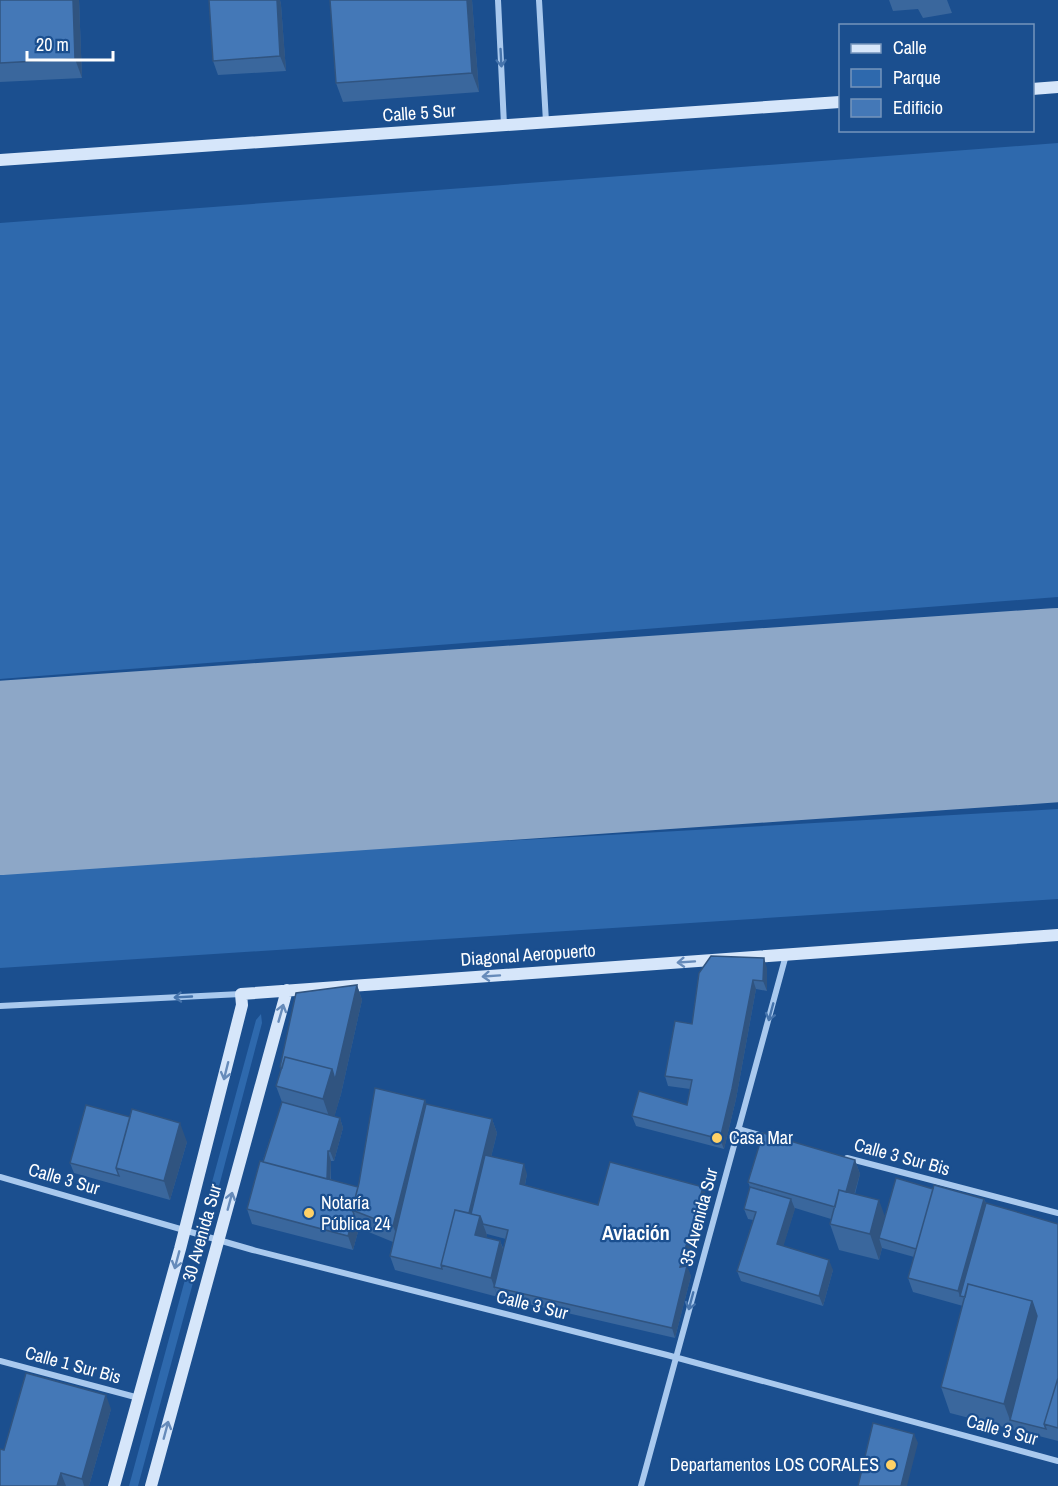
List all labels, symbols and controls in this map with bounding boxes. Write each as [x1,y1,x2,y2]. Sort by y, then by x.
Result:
scale bar [27,24,112,62]
legend [839,24,1034,132]
text: 20 m [36,32,69,57]
text: Calle [893,35,927,60]
one-way arrow [495,48,506,68]
text: Parque [893,65,941,90]
text: Edificio [893,95,943,120]
street label: Calle 5 Sur [382,97,456,128]
street label: Diagonal Aeropuerto [460,937,596,972]
one-way arrow [676,957,696,968]
one-way arrow [482,970,502,981]
one-way arrow [173,991,193,1002]
one-way arrow [764,1002,776,1021]
one-way arrow [276,1004,287,1023]
one-way arrow [219,1061,231,1080]
place label: Casa Mar [729,1125,793,1150]
marker: Casa Mar [710,1131,724,1145]
street label: Calle 3 Sur Bis [851,1132,953,1181]
street label: Calle 3 Sur [26,1156,103,1201]
street label: 35 Avenida Sur [673,1165,724,1269]
street label: 30 Avenida Sur [176,1181,227,1285]
place label: Notaría Pública 24 [321,1190,391,1236]
one-way arrow [225,1192,236,1211]
marker: Notaría Pública 24 [302,1206,316,1220]
district label: Aviación [602,1219,670,1246]
one-way arrow [171,1250,182,1269]
street label: Calle 3 Sur [494,1284,571,1325]
one-way arrow [685,1291,697,1310]
street label: Calle 1 Sur Bis [22,1340,124,1389]
street label: Calle 3 Sur [964,1408,1041,1451]
one-way arrow [161,1420,172,1439]
place label: Departamentos LOS CORALES [670,1452,879,1477]
marker: Departamentos LOS CORALES [884,1458,898,1472]

